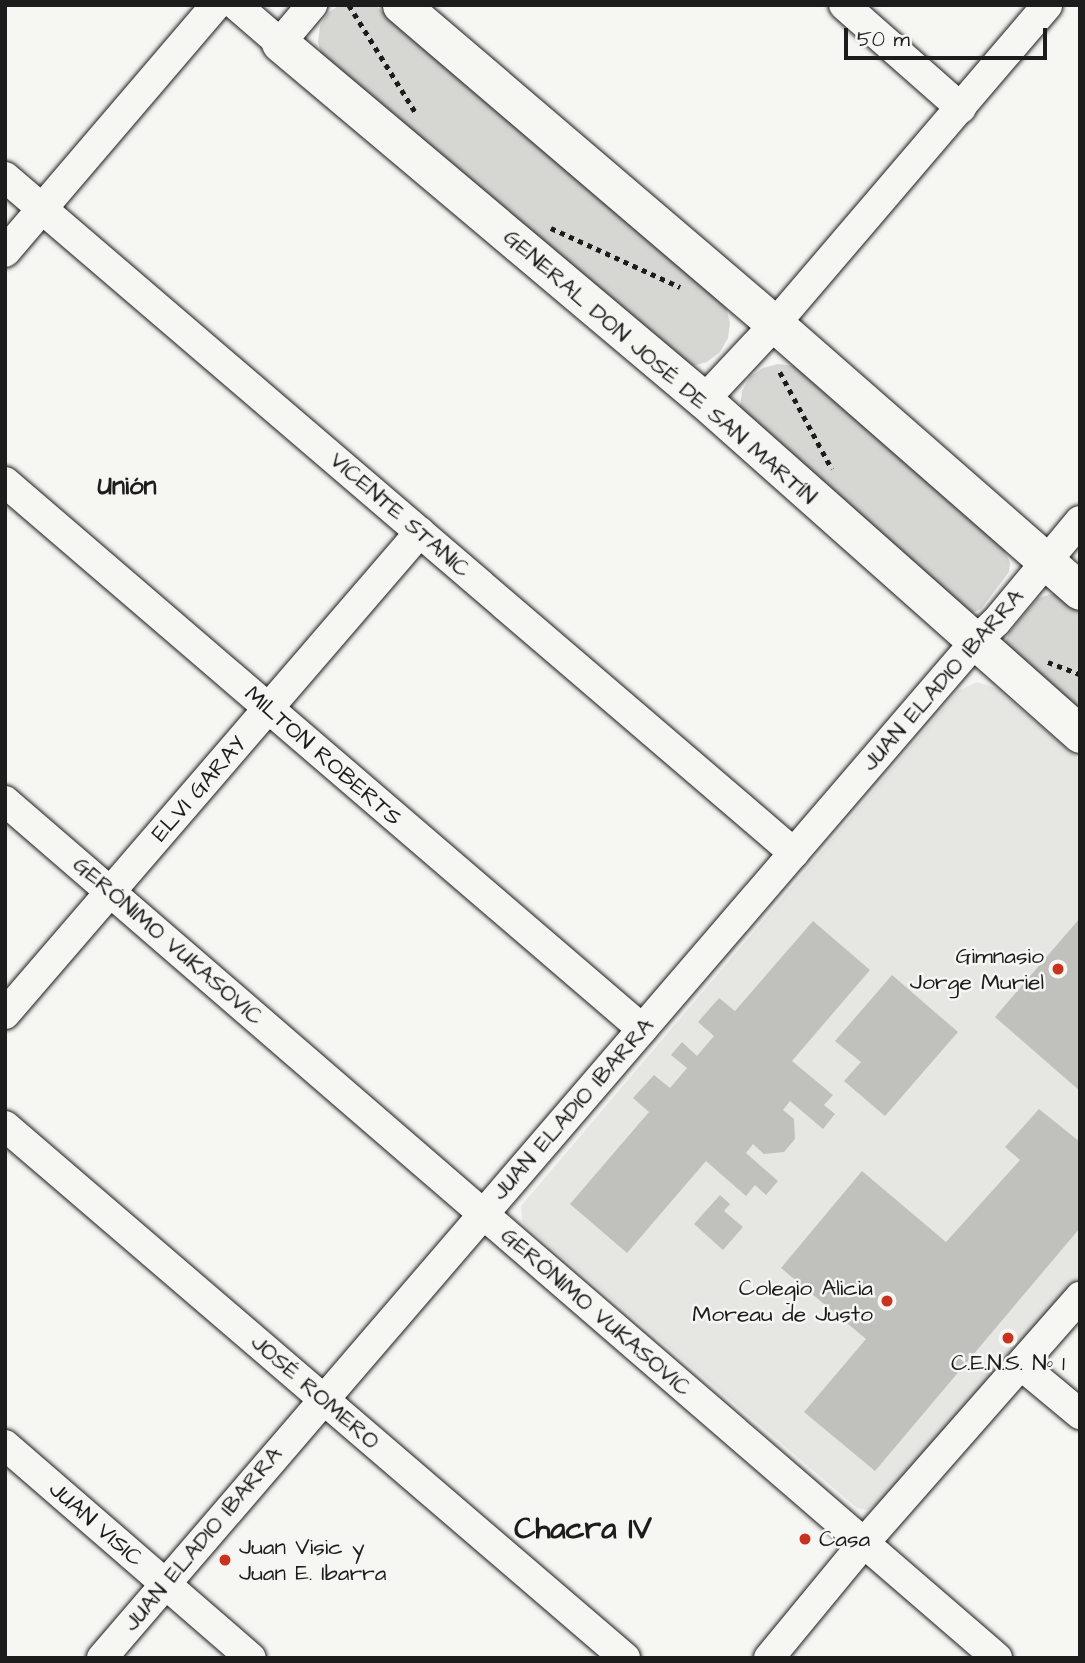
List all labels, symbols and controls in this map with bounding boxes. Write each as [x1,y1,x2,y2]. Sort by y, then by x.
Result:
scale bar [847,14,1050,58]
text: 50 m [857,25,910,54]
street label: GENERAL DON JOSÉ DE SAN MARTÍN [498,223,822,511]
street label: VICENTE STANIC [324,446,476,584]
district label: Unión [97,471,157,503]
street label: JUAN ELADIO IBARRA [856,583,1030,777]
street label: MILTON ROBERTS [239,680,407,832]
street label: ELVI GARAY [146,731,252,847]
street label: GERÓNIMO VUKASOVIC [67,851,269,1031]
place label: Gimnasio Jorge Muriel [910,942,1044,996]
marker: Gimnasio Jorge Muriel [1050,961,1066,977]
street label: JUAN ELADIO IBARRA [486,1012,660,1206]
street label: GERÓNIMO VUKASOVIC [495,1222,697,1402]
place label: Colegio Alicia Moreau de Justo [692,1274,873,1328]
marker: Colegio Alicia Moreau de Justo [879,1293,895,1309]
street label: JOSÉ ROMERO [245,1329,385,1455]
marker: C.E.N.S. Nº 1 [1000,1330,1016,1346]
place label: C.E.N.S. Nº 1 [951,1349,1065,1377]
street label: JUAN ELADIO IBARRA [118,1441,288,1637]
street label: JUAN VISIC [43,1476,149,1572]
district label: Chacra IV [514,1511,652,1547]
place label: Casa [819,1525,870,1553]
marker: Casa [797,1531,813,1547]
place label: Juan Visic y Juan E. Ibarra [239,1533,387,1587]
marker: Juan Visic y Juan E. Ibarra [217,1552,233,1568]

